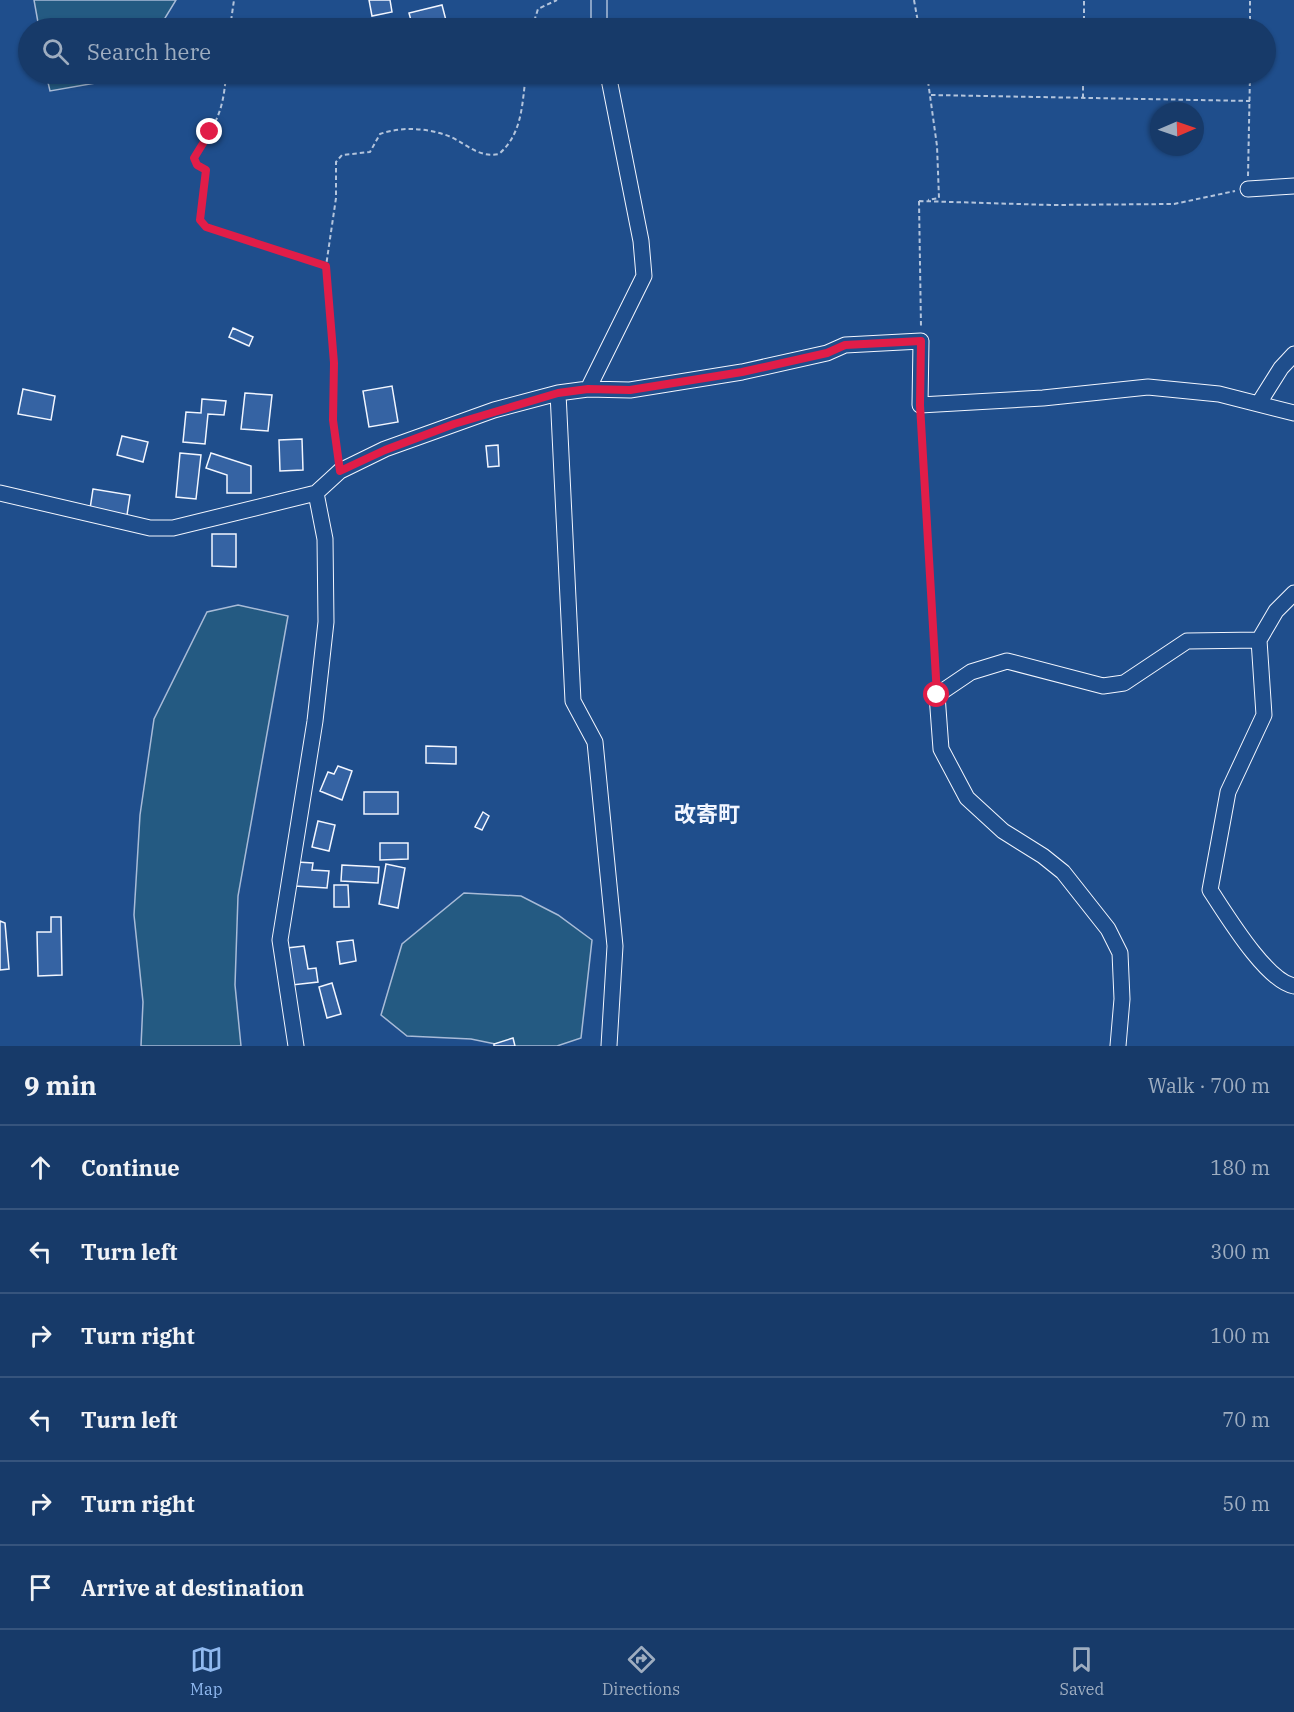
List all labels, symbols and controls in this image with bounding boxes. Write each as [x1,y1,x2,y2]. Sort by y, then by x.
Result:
search box [18,18,1276,84]
icon: search [39,35,72,68]
text: Search here [87,37,211,66]
north arrow [1150,102,1204,156]
route end [196,118,222,144]
route start [923,681,949,707]
district label: 改寄町 [674,799,740,828]
text: 9 min [24,1068,97,1102]
text: Walk · 700 m [1148,1072,1270,1099]
icon: ahead [24,1151,57,1184]
text: Continue [81,1153,180,1182]
text: 180 m [1210,1154,1270,1181]
icon: left [24,1235,57,1268]
text: Turn left [81,1237,177,1266]
text: 300 m [1210,1238,1270,1265]
icon: right [24,1319,57,1352]
text: Turn right [81,1321,195,1350]
text: 100 m [1210,1322,1270,1349]
icon: left [24,1403,57,1436]
text: Turn left [81,1405,177,1434]
text: 70 m [1222,1406,1270,1433]
icon: right [24,1487,57,1520]
text: Turn right [81,1489,195,1518]
text: 50 m [1222,1490,1270,1517]
icon: arrive [24,1571,57,1604]
text: Arrive at destination [81,1573,304,1602]
tab: Map [190,1643,223,1699]
tab: Directions [602,1643,680,1699]
tab: Saved [1059,1643,1104,1699]

